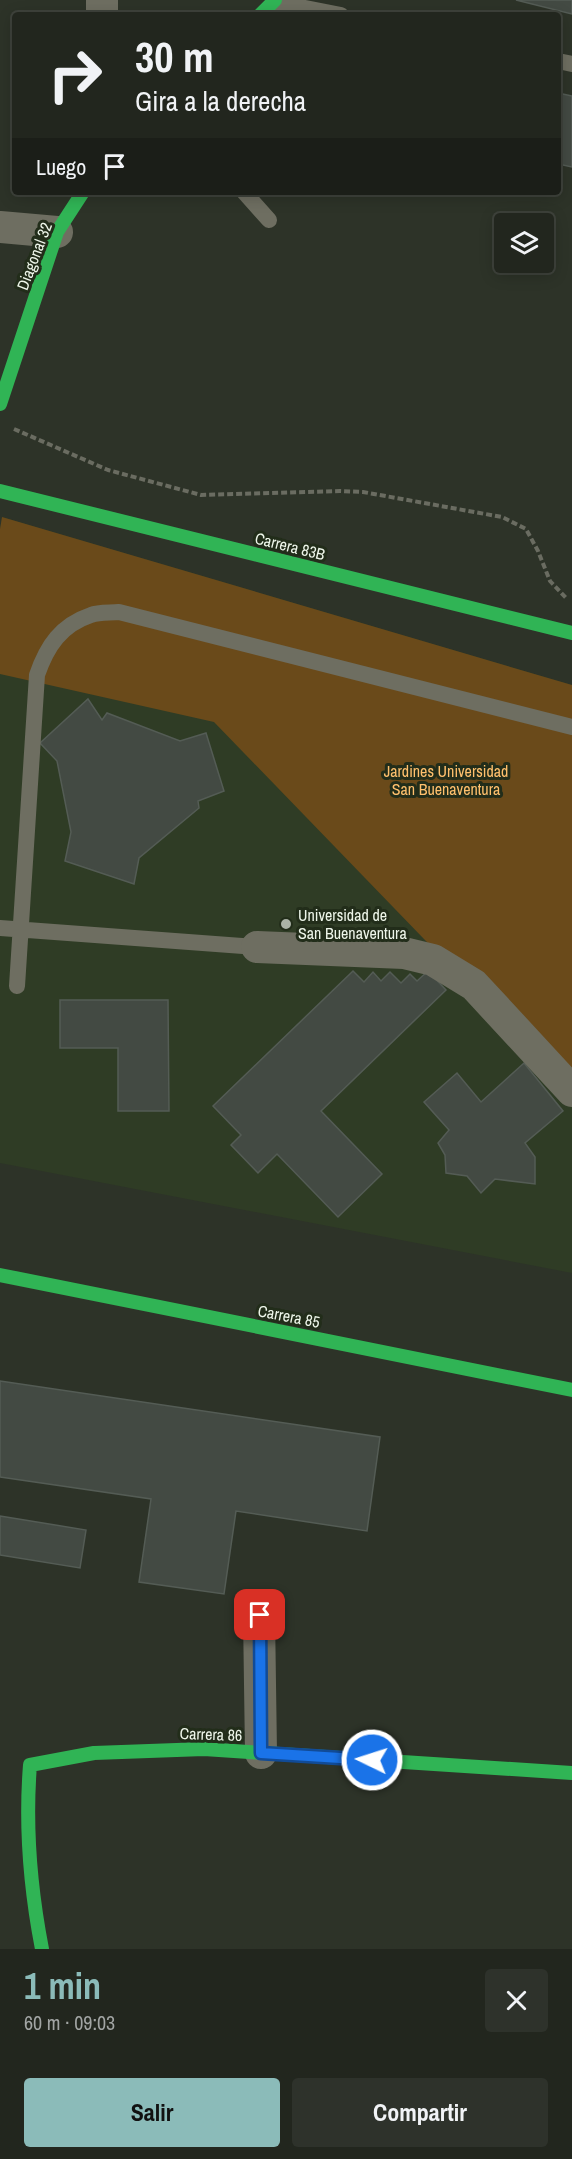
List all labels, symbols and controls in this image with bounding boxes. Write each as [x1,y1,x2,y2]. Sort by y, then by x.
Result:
text: 30 m [135,29,214,85]
icon: right [36,36,114,114]
text: Gira a la derecha [135,83,306,119]
icon: arrive [98,150,131,183]
text: Luego [36,152,86,182]
map controls [494,213,554,273]
button: layers [494,213,554,273]
street label: Diagonal 32 [11,219,57,293]
street label: Carrera 83B [253,527,328,565]
park label: Jardines Universidad San Buenaventura [384,760,508,800]
place label: Universidad de San Buenaventura [298,904,407,944]
marker: Universidad de San Buenaventura [279,917,293,931]
street label: Carrera 85 [256,1299,322,1333]
pin [234,1589,285,1640]
icon: arrive [243,1598,276,1631]
street label: Carrera 86 [179,1722,243,1746]
position arrow [340,1728,404,1792]
text: 1 min [24,1962,101,2010]
button: close [485,1969,548,2032]
text: 60 m · 09:03 [24,2009,115,2036]
button: Salir [24,2078,280,2147]
button: Compartir [292,2078,548,2147]

